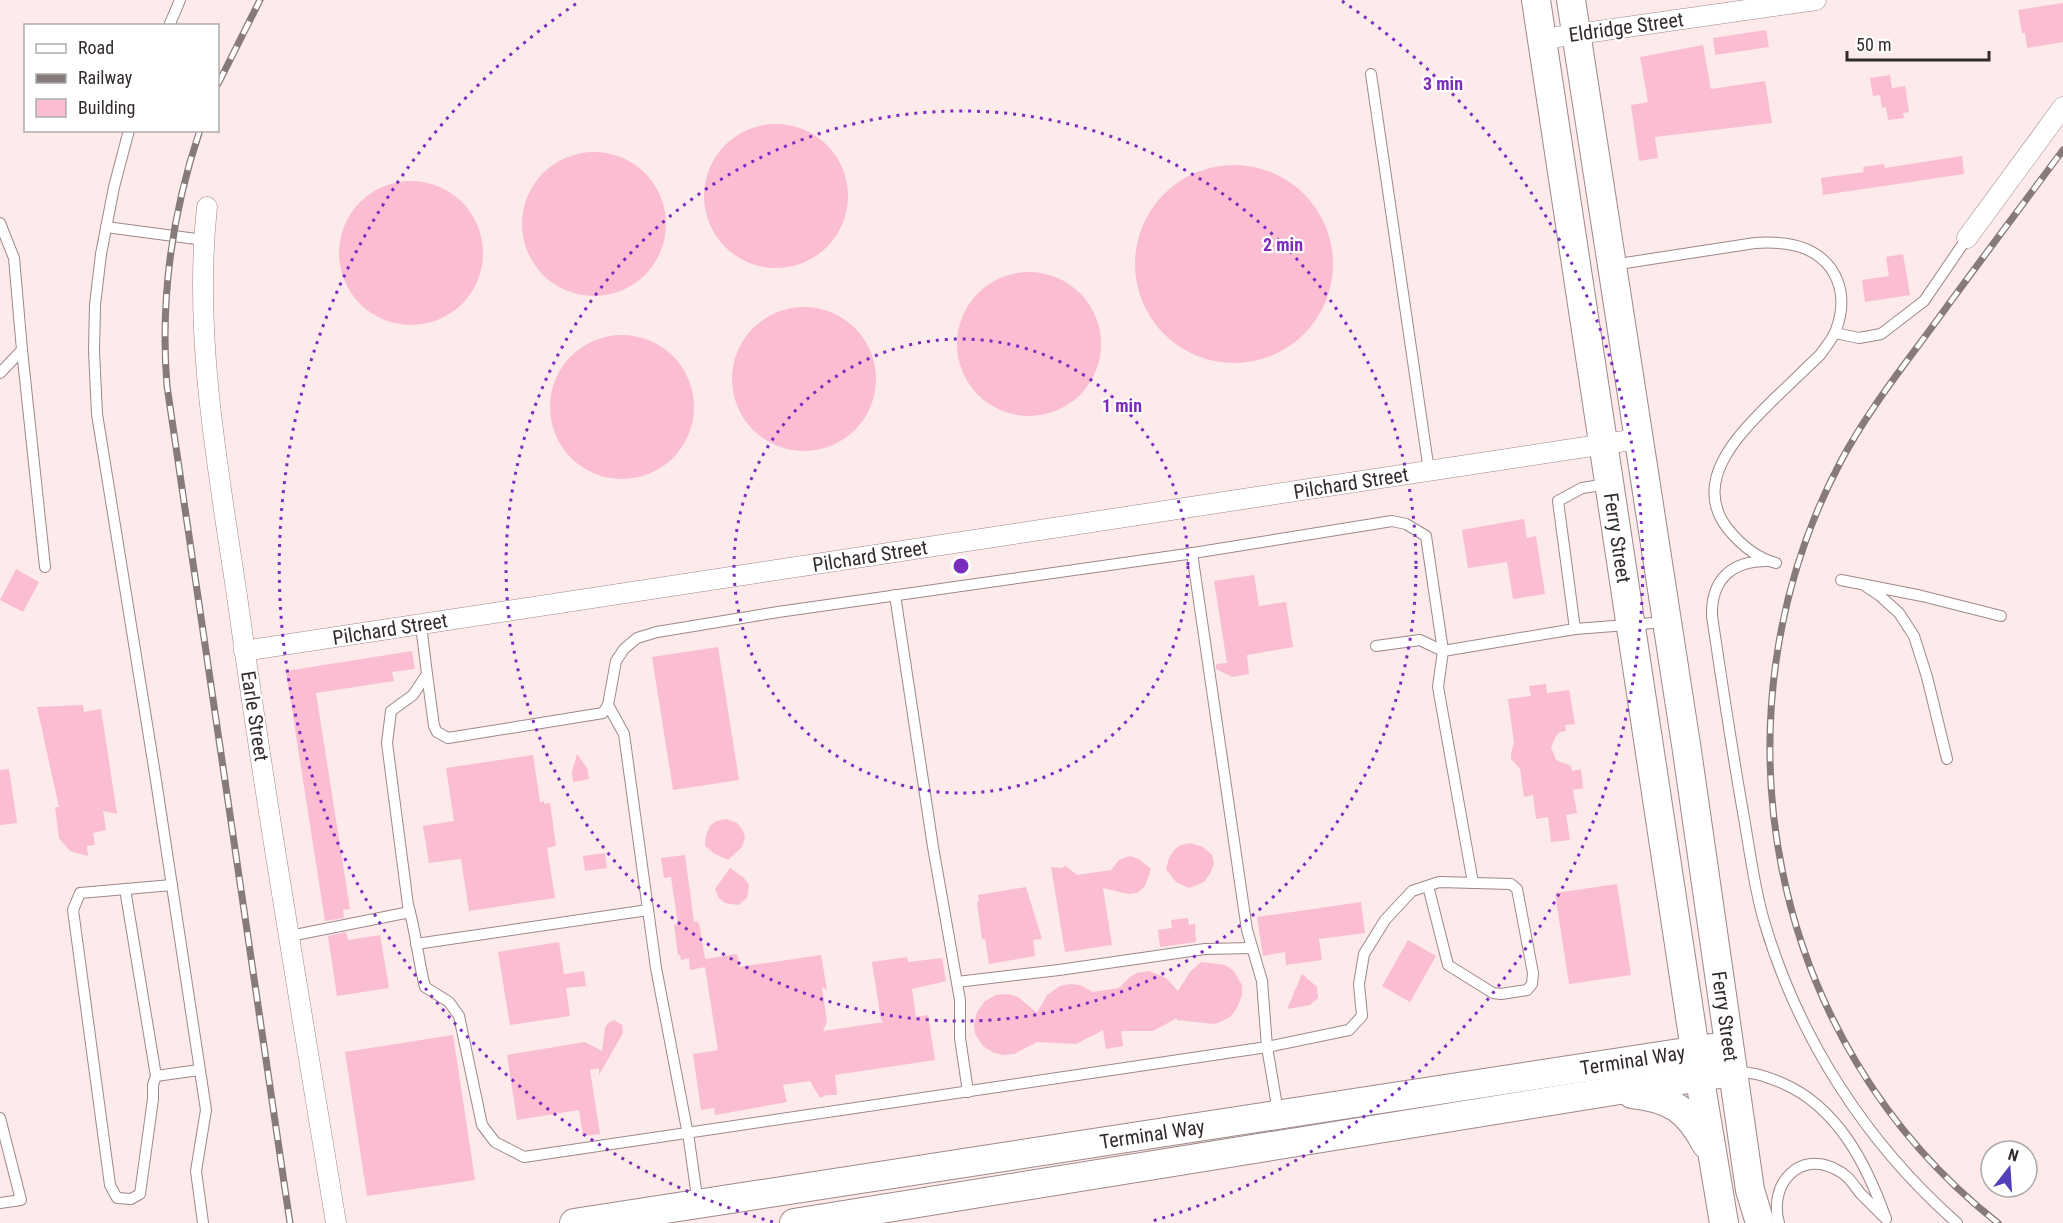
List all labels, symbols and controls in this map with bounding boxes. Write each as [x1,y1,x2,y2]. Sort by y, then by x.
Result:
street label: Eldridge Street [1567,7,1685,47]
legend [24,24,219,132]
scale bar [1847,24,1990,62]
text: 50 m [1856,34,1891,55]
text: Road [78,37,114,58]
text: Railway [78,67,133,88]
text: 3 min [1423,73,1463,94]
text: Building [78,97,135,118]
text: 2 min [1263,234,1303,255]
text: 1 min [1102,395,1142,416]
street label: Pilchard Street [1292,462,1410,504]
street label: Ferry Street [1599,491,1636,585]
street label: Pilchard Street [811,535,929,577]
centre of rings [951,556,971,576]
street label: Pilchard Street [331,608,449,650]
street label: Earle Street [236,669,274,763]
street label: Ferry Street [1707,970,1743,1063]
street label: Terminal Way [1578,1040,1687,1080]
street label: Terminal Way [1098,1114,1206,1154]
north arrow [1979,1139,2039,1199]
text: N [2006,1145,2021,1166]

